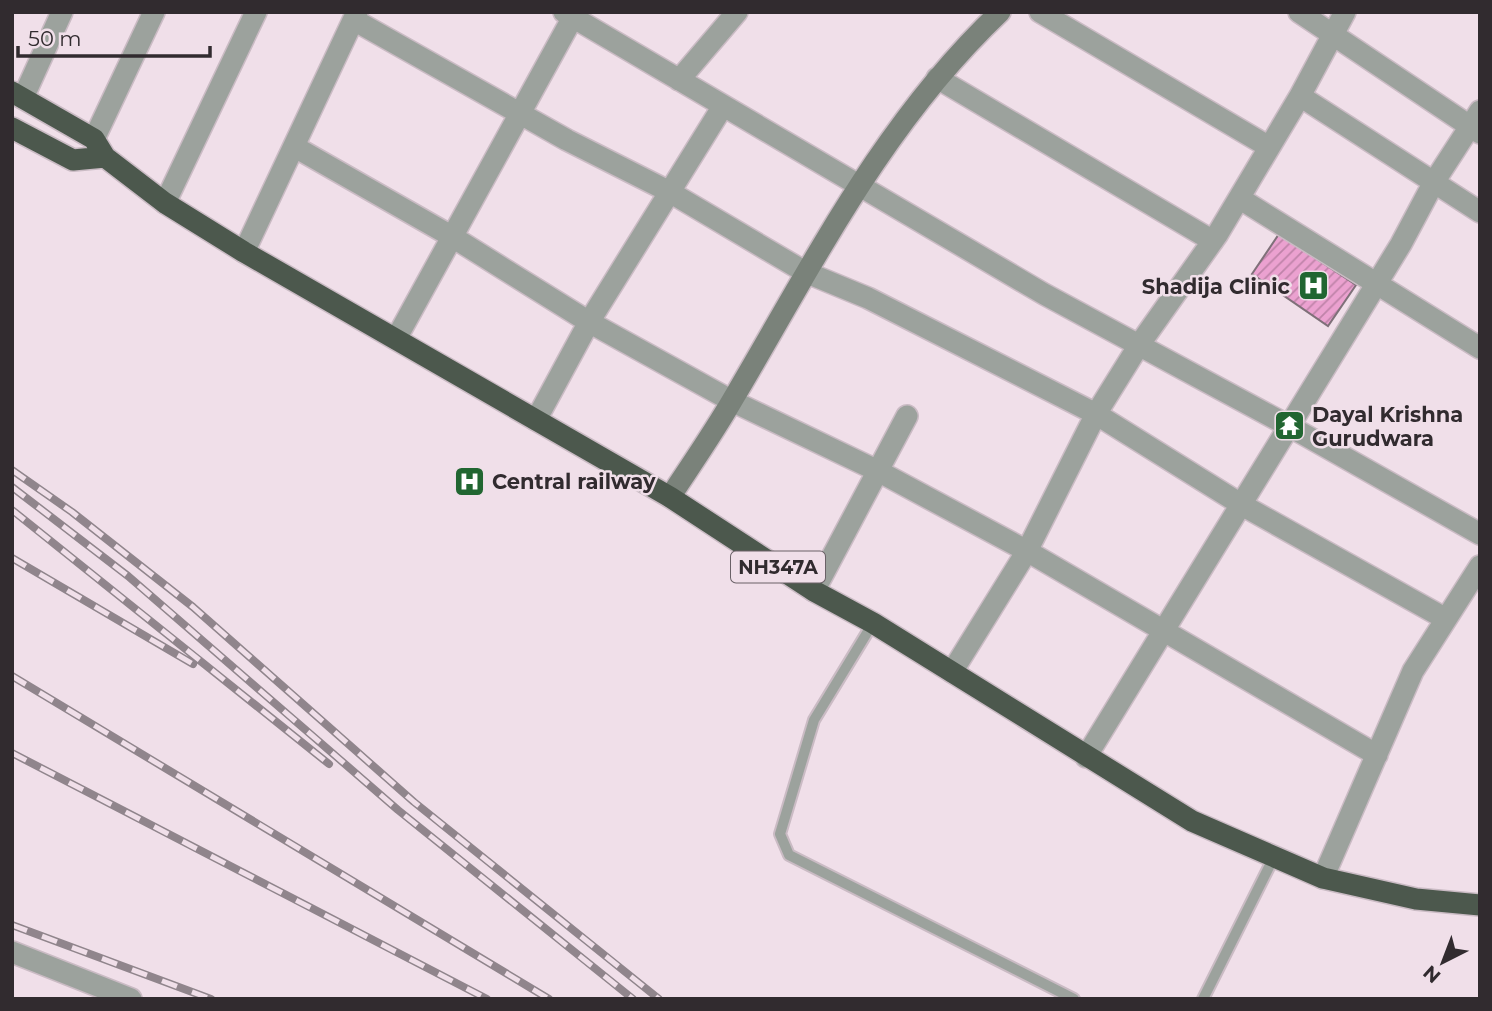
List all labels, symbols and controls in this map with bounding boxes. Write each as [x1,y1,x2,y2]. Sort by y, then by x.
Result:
scale bar [18,14,210,58]
text: 50 m [28,26,82,51]
hospital icon: Shadija Clinic [1296,269,1330,303]
place label: Shadija Clinic [1142,274,1291,299]
place label: Dayal Krishna Gurudwara [1312,402,1463,451]
temple icon: Dayal Krishna Gurudwara [1272,409,1306,443]
hospital icon: Central railway [452,464,486,498]
place label: Central railway [492,469,656,494]
road number: NH347A [731,552,825,582]
north arrow [1408,927,1478,997]
text: N [1419,961,1445,988]

